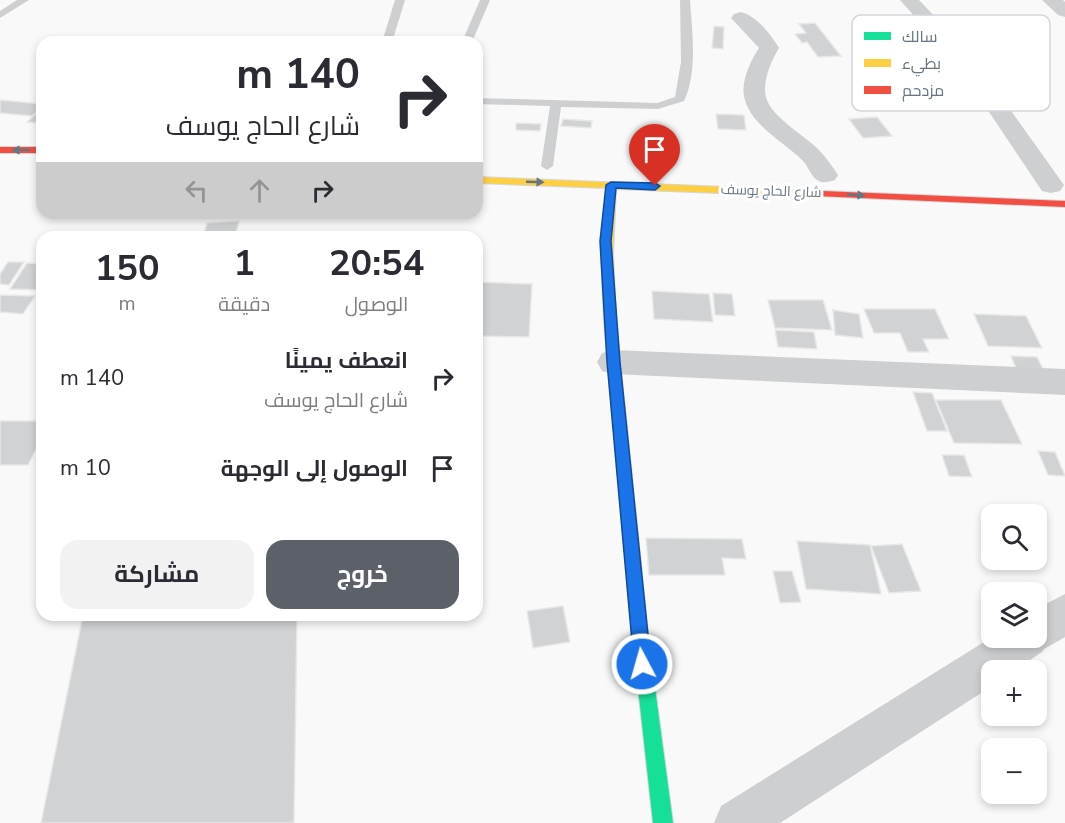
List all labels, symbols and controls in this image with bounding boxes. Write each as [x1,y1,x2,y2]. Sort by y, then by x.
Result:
legend [852,15,1050,111]
text: سالك [902,26,937,48]
text: 140 m [236,46,360,103]
text: بطيء [902,53,941,77]
icon: right [381,60,459,138]
text: مزدحم [902,80,944,102]
text: شارع الحاج يوسف [166,108,360,145]
pin [629,124,680,186]
icon: arrive [638,133,671,166]
one-way arrow [11,145,30,155]
icon: left [180,174,213,207]
icon: ahead [243,174,276,207]
icon: right [306,174,339,207]
one-way arrow [526,178,545,187]
street label: شارع الحاج يوسف [720,180,822,202]
one-way arrow [847,190,866,199]
text: 1 [233,239,255,288]
text: 20:54 [329,239,424,288]
text: 150 [95,244,160,293]
text: m [119,290,136,317]
text: دقيقة [218,291,270,318]
text: الوصول [345,291,409,318]
text: انعطف يمينًا [285,346,408,376]
icon: right [426,362,459,395]
text: 140 m [60,363,124,393]
text: شارع الحاج يوسف [264,387,408,414]
icon: arrive [426,452,459,485]
text: 10 m [60,453,111,483]
text: الوصول إلى الوجهة [221,454,408,484]
map controls [981,504,1047,804]
button: search [981,504,1047,570]
button: مشاركة [60,540,254,609]
button: خروج [266,540,459,609]
button: layers [981,582,1047,648]
position arrow [610,632,674,696]
button: + [981,660,1047,726]
button: − [981,738,1047,804]

